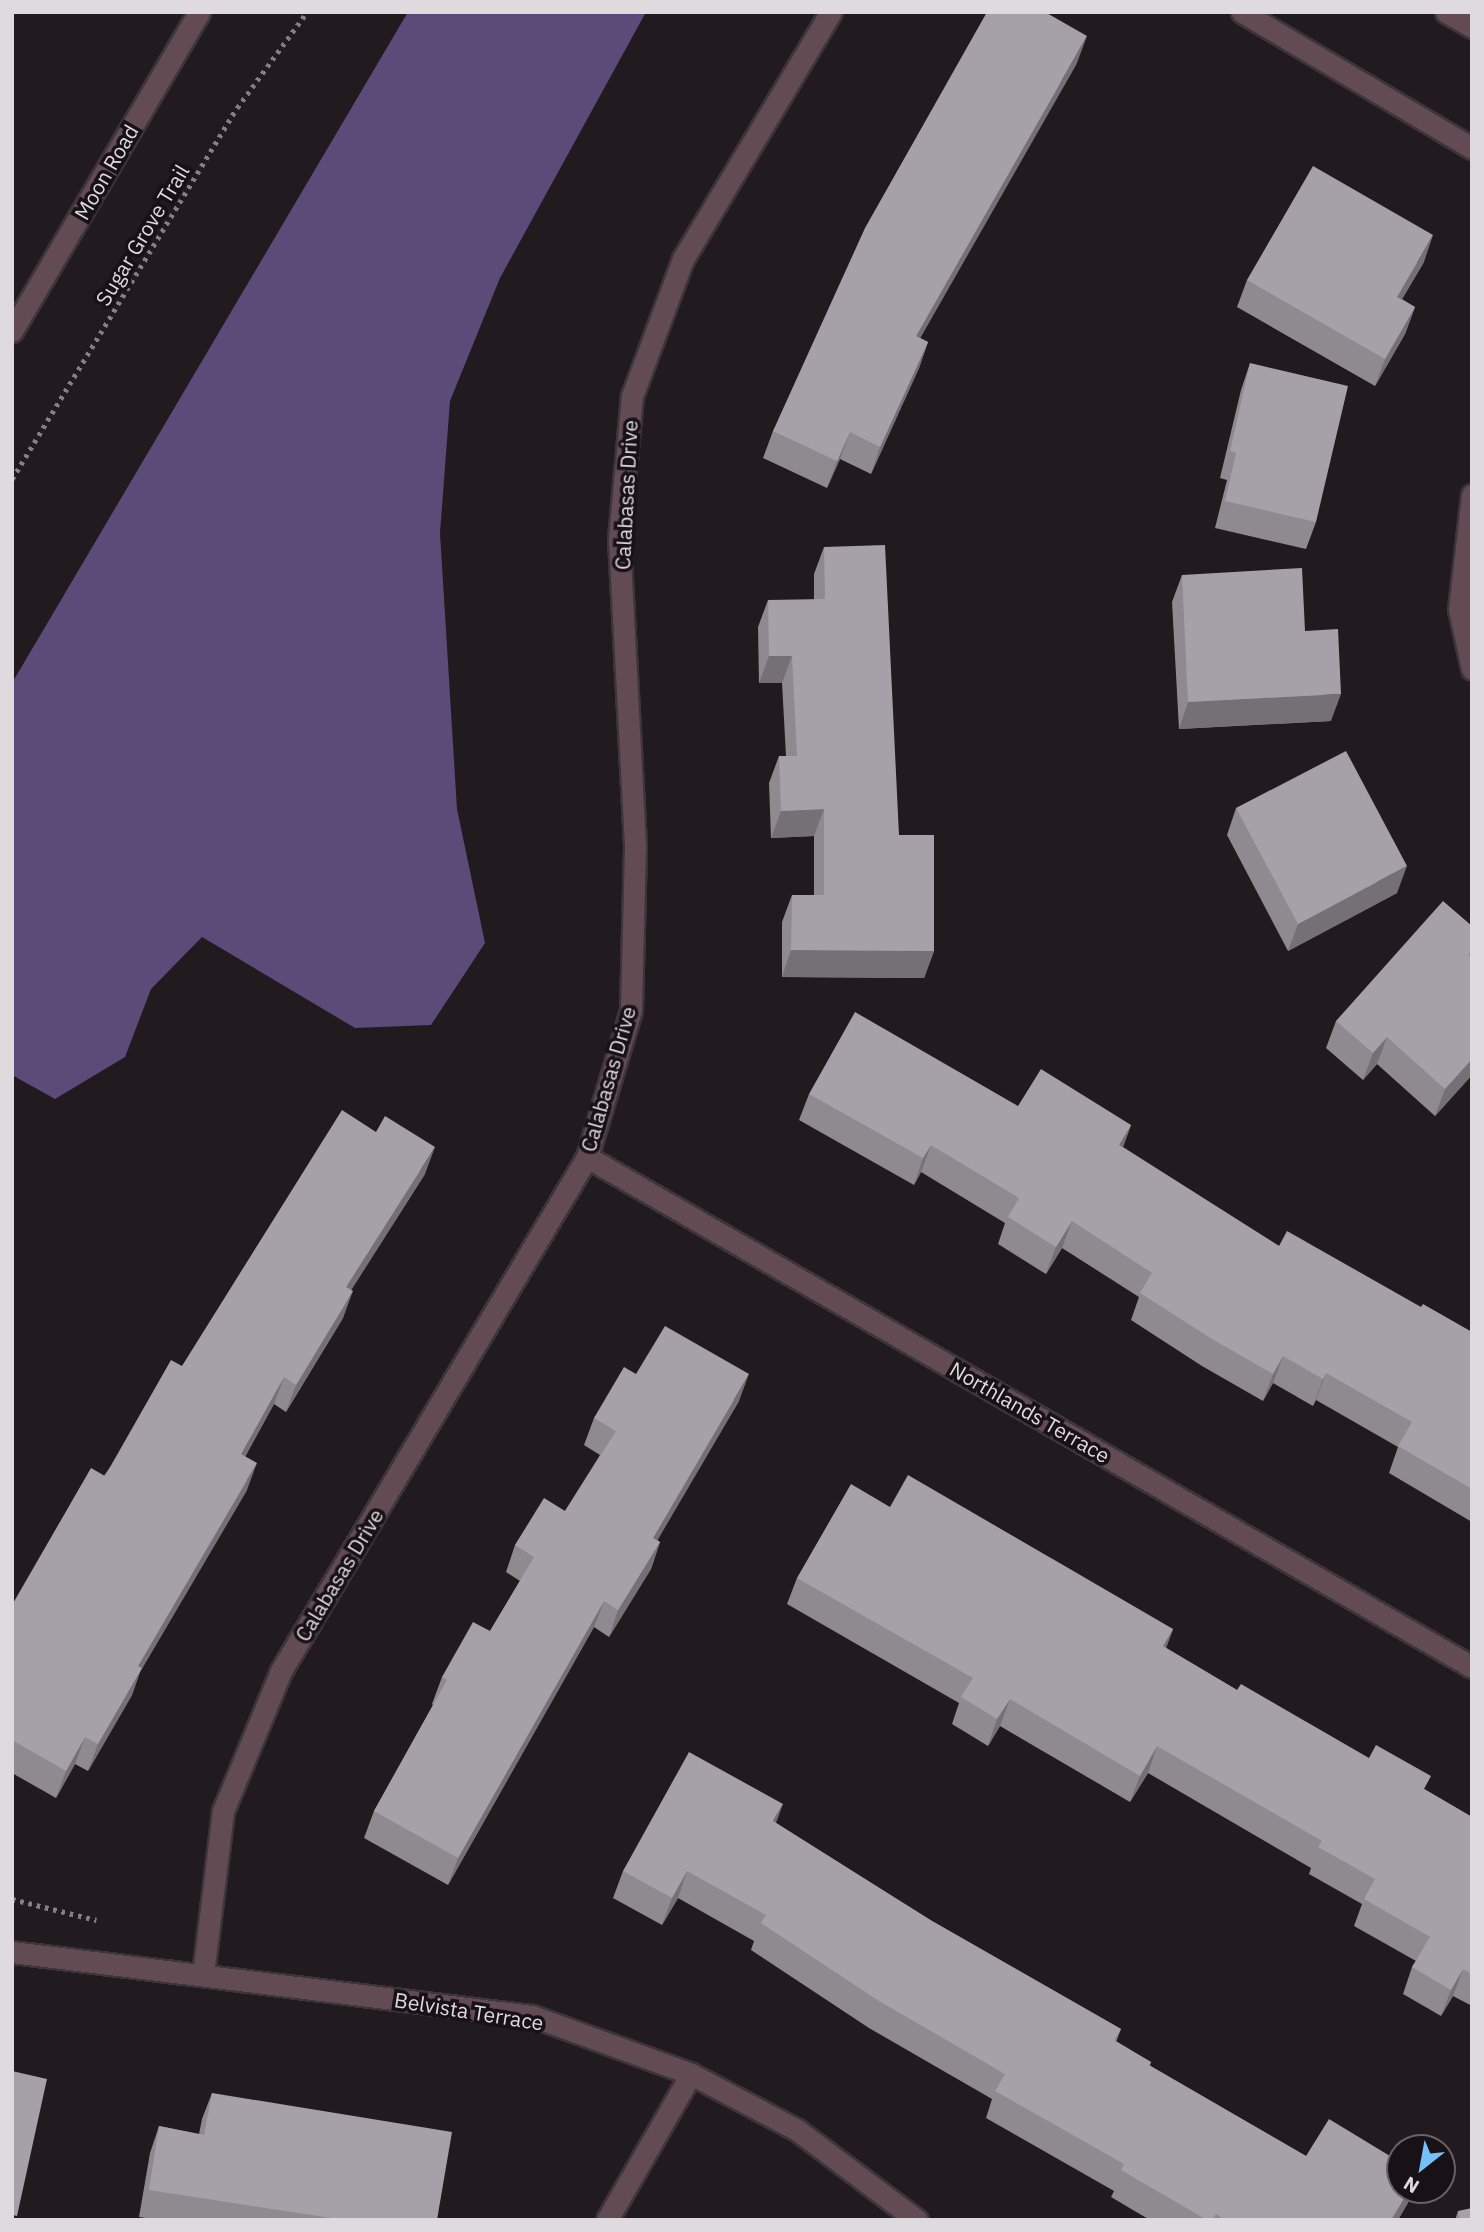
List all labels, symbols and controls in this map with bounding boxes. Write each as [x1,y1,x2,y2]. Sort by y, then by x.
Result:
street label: Moon Road [69,120,143,224]
street label: Sugar Grove Trail [90,160,194,310]
street label: Calabasas Drive [609,419,643,571]
street label: Calabasas Drive [575,1003,641,1155]
street label: Northlands Terrace [945,1356,1115,1468]
street label: Calabasas Drive [290,1504,388,1646]
street label: Belvista Terrace [393,1987,545,2035]
north arrow [1386,2134,1456,2204]
text: N [1399,2171,1423,2199]

